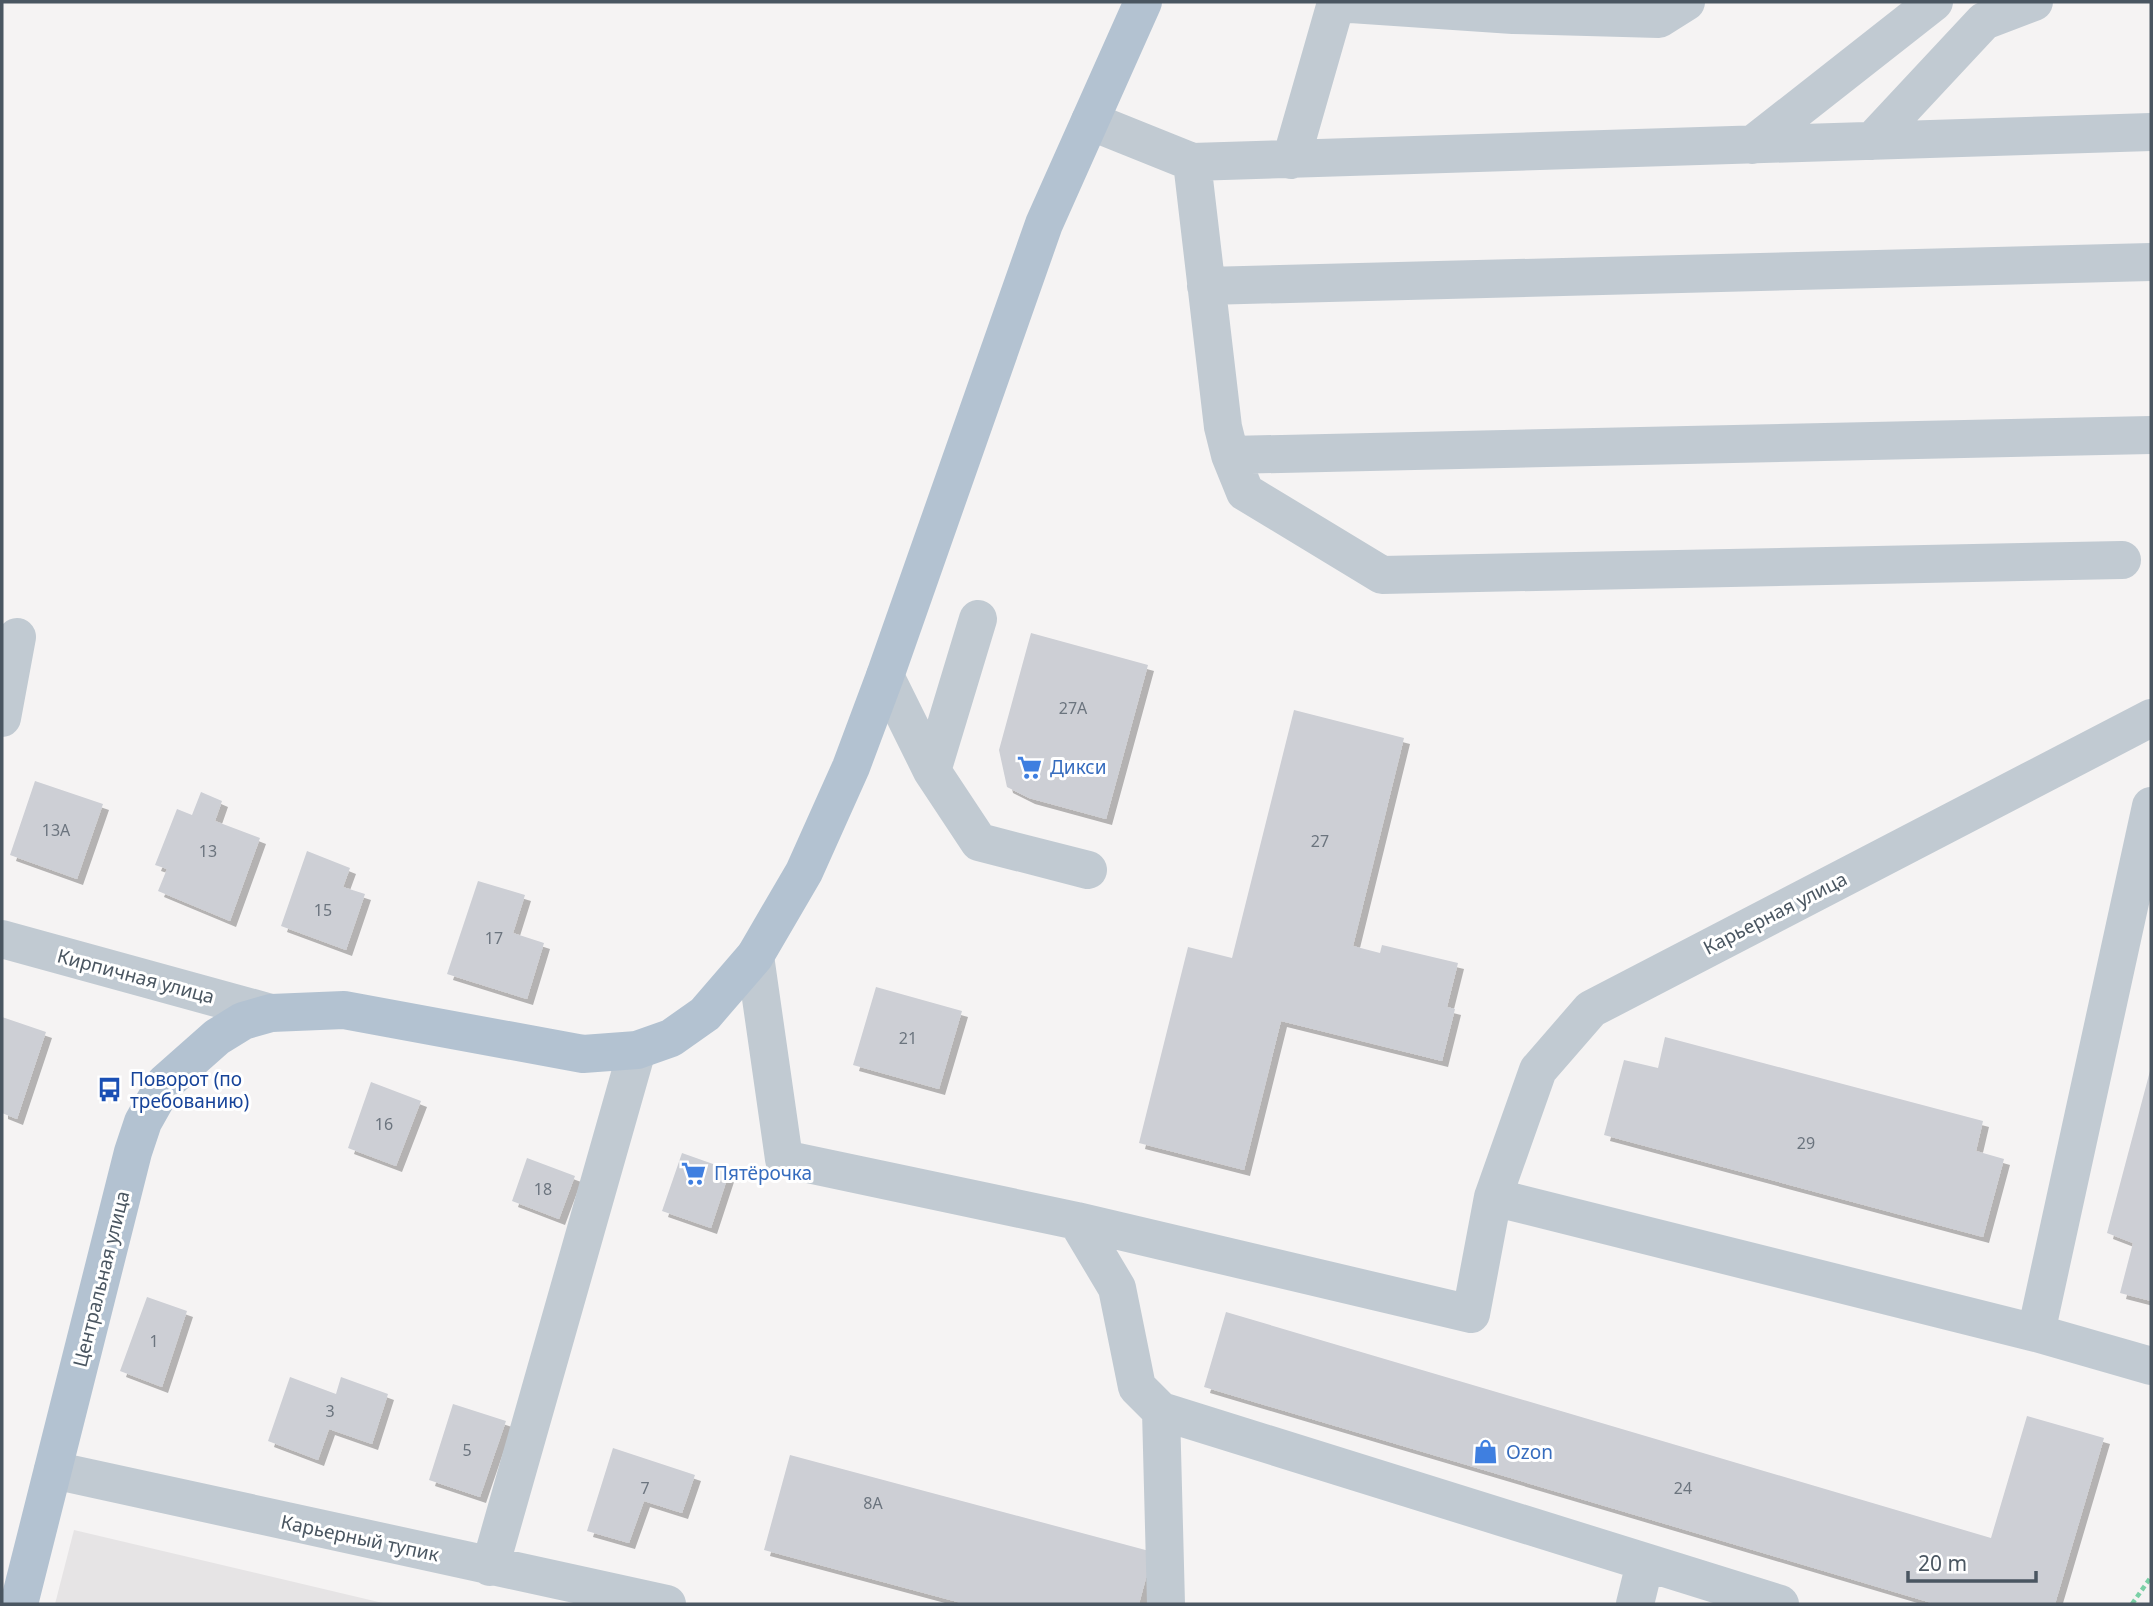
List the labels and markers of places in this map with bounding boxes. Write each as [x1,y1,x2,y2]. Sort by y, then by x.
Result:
supermarket icon: Дикси [1016,753,1044,781]
place label: Дикси [1050,754,1107,780]
place label: Поворот (по требованию) [130,1066,249,1114]
bus stop icon: Поворот (по требованию) [96,1076,124,1104]
supermarket icon: Пятёрочка [680,1159,708,1187]
place label: Пятёрочка [714,1160,812,1186]
shop icon: Ozon [1472,1438,1500,1466]
place label: Ozon [1506,1439,1553,1465]

